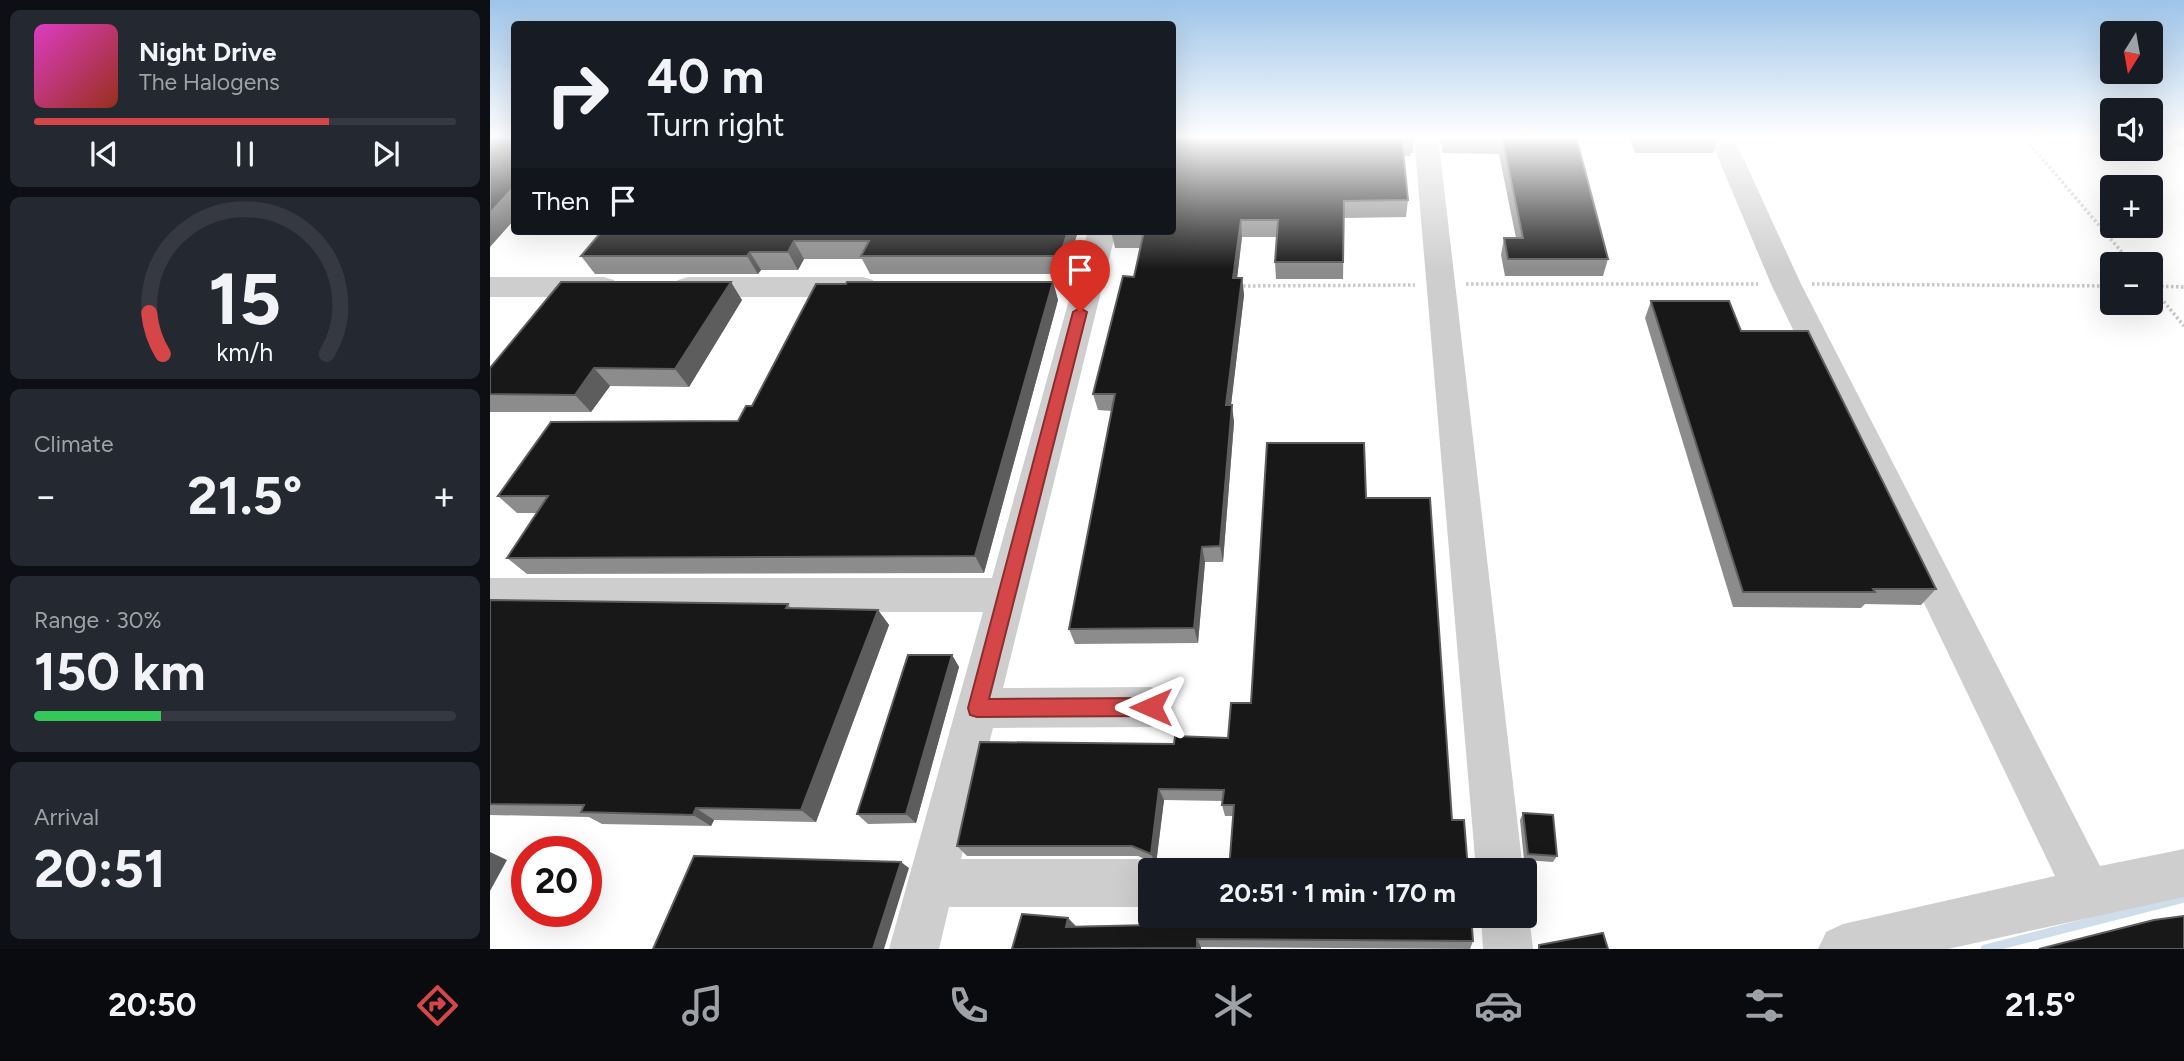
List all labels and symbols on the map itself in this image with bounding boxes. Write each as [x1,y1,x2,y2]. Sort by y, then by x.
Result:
north arrow [2100,21,2163,84]
pin [1050,240,1110,312]
position arrow [1114,670,1188,744]
speed limit sign: 20 [511,836,602,927]

